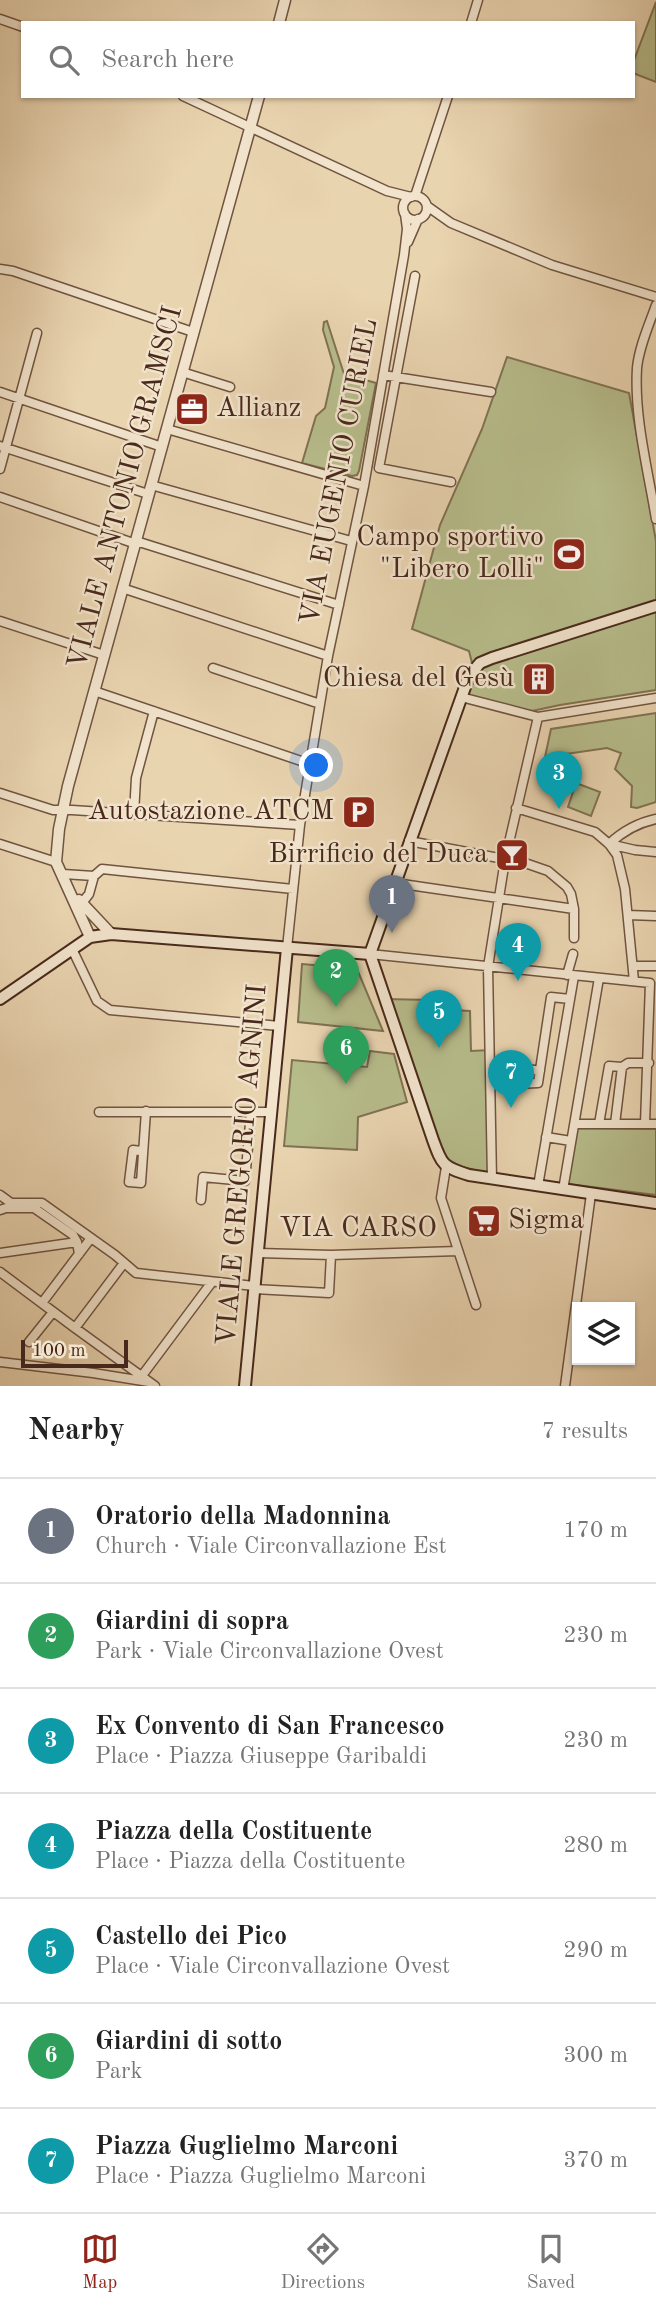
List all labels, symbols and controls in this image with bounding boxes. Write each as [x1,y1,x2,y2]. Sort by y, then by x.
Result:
search box [21,21,635,98]
icon: search [45,41,83,79]
text: Search here [101,47,234,73]
street label: VIALE ANTONIO GRAMSCI [64,303,188,673]
street label: VIA EUGENIO CURIEL [297,316,383,628]
office icon: Allianz [173,390,211,428]
place label: Allianz [216,395,301,423]
place label: Campo sportivo "Libero Lolli" [356,524,544,584]
sports icon: Campo sportivo "Libero Lolli" [550,535,588,573]
building icon: Chiesa del Gesù [520,660,558,698]
place label: Chiesa del Gesù [323,665,514,693]
your location [299,748,333,782]
pin: 3 [536,751,582,809]
parking icon: Autostazione ATCM [340,793,378,831]
place label: Autostazione ATCM [87,798,334,826]
bar icon: Birrificio del Duca [493,836,531,874]
place label: Birrificio del Duca [269,841,488,869]
pin: 1 [369,875,415,933]
pin: 4 [495,923,541,981]
pin: 2 [313,949,359,1007]
street label: VIALE GREGORIO AGNINI [213,983,273,1347]
pin: 5 [416,990,462,1048]
pin: 6 [323,1026,369,1084]
pin: 7 [488,1050,534,1108]
supermarket icon: Sigma [465,1202,503,1240]
place label: Sigma [508,1207,584,1235]
street label: VIA CARSO [279,1215,437,1243]
map controls [572,1302,635,1365]
button: layers [572,1302,635,1365]
scale bar [21,1337,128,1369]
text: 100 m [32,1342,85,1361]
text: Nearby [28,1416,125,1446]
text: 7 results [542,1420,628,1443]
text: Oratorio della Madonnina [95,1504,390,1530]
text: 1 [44,1519,58,1542]
text: 170 m [563,1519,628,1542]
text: Church · Viale Circonvallazione Est [95,1535,447,1558]
text: Giardini di sopra [95,1609,289,1635]
text: 2 [44,1624,58,1647]
text: 230 m [563,1624,628,1647]
text: Park · Viale Circonvallazione Ovest [95,1640,444,1663]
text: Ex Convento di San Francesco [95,1714,445,1740]
text: 3 [44,1729,58,1752]
text: 230 m [563,1729,628,1752]
text: Place · Piazza Giuseppe Garibaldi [95,1745,427,1768]
text: Piazza della Costituente [95,1819,372,1845]
text: 4 [44,1834,58,1857]
text: 280 m [563,1834,628,1857]
text: Place · Piazza della Costituente [95,1850,405,1873]
text: Castello dei Pico [95,1924,287,1950]
text: 5 [44,1939,58,1962]
text: 290 m [563,1939,628,1962]
text: Place · Viale Circonvallazione Ovest [95,1955,450,1978]
text: Giardini di sotto [95,2029,282,2055]
text: 6 [44,2044,58,2067]
text: 300 m [563,2044,628,2067]
text: Park [95,2060,142,2083]
text: Piazza Guglielmo Marconi [95,2134,398,2160]
text: 7 [44,2149,58,2172]
text: 370 m [563,2149,628,2172]
text: Place · Piazza Guglielmo Marconi [95,2165,426,2188]
tab: Map [81,2230,119,2295]
tab: Directions [281,2230,365,2295]
tab: Saved [527,2230,575,2295]

